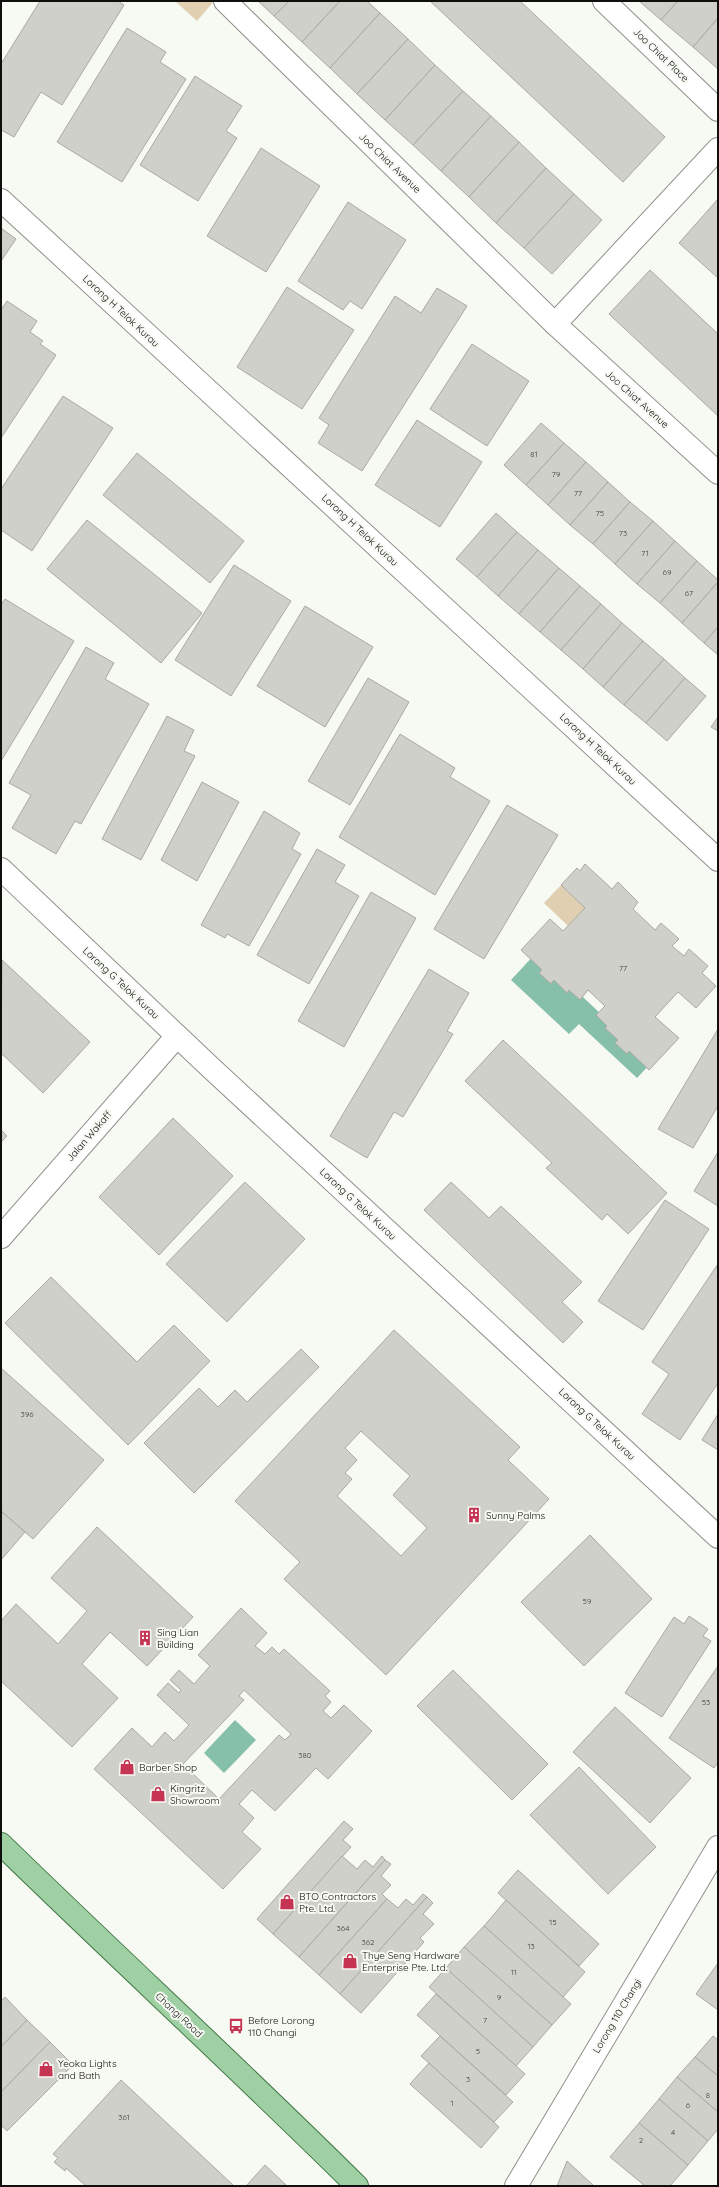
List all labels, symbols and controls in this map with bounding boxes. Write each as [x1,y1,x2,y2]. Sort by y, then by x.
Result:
street label: Joo Chiat Place [631,25,692,85]
street label: Joo Chiat Avenue [356,130,424,196]
street label: Lorong H Telok Kurau [80,272,162,350]
street label: Joo Chiat Avenue [602,367,672,431]
house number: 81 [530,449,538,459]
house number: 79 [552,469,561,479]
house number: 77 [574,488,582,498]
street label: Lorong H Telok Kurau [319,491,401,569]
house number: 75 [596,508,604,518]
house number: 73 [619,528,627,538]
house number: 71 [641,548,649,558]
house number: 69 [663,567,672,577]
house number: 67 [685,588,693,598]
street label: Lorong H Telok Kurau [557,710,639,788]
street label: Lorong G Telok Kurau [80,944,162,1022]
house number: 77 [619,963,627,973]
street label: Jalan Wakaff [63,1108,115,1164]
street label: Lorong G Telok Kurau [317,1165,399,1243]
street label: Lorong G Telok Kurau [556,1385,638,1463]
house number: 396 [21,1409,34,1419]
building icon: Sunny Palms [465,1506,483,1524]
place label: Sunny Palms [486,1509,546,1522]
house number: 59 [583,1596,592,1606]
place label: Sing Lian Building [157,1626,199,1651]
building icon: Sing Lian Building [136,1629,154,1647]
house number: 53 [702,1697,710,1707]
house number: 380 [298,1750,312,1760]
shop icon: Barber Shop [118,1758,136,1776]
place label: Barber Shop [139,1761,197,1774]
place label: Kingritz Showroom [170,1782,220,1807]
shop icon: Kingritz Showroom [149,1785,167,1803]
place label: BTO Contractors Pte. Ltd. [299,1890,377,1915]
shop icon: BTO Contractors Pte. Ltd. [278,1893,296,1911]
house number: 15 [549,1917,557,1927]
house number: 364 [337,1923,349,1933]
house number: 362 [362,1937,375,1947]
house number: 13 [527,1941,535,1951]
place label: Thye Seng Hardware Enterprise Pte. Ltd. [362,1949,460,1974]
shop icon: Thye Seng Hardware Enterprise Pte. Ltd. [341,1952,359,1970]
house number: 11 [511,1967,517,1977]
street label: Lorong 110 Changi [590,1977,644,2055]
street label: Changi Road [153,1990,205,2040]
house number: 9 [497,1992,502,2002]
place label: Before Lorong 110 Changi [248,2014,314,2039]
house number: 7 [483,2015,487,2025]
bus stop icon: Before Lorong 110 Changi [227,2017,245,2035]
house number: 5 [476,2046,480,2056]
place label: Yeoka Lights and Bath [58,2057,117,2082]
shop icon: Yeoka Lights and Bath [37,2060,55,2078]
house number: 3 [466,2074,470,2084]
house number: 8 [706,2090,710,2100]
house number: 1 [451,2098,454,2108]
house number: 6 [686,2100,691,2110]
house number: 361 [118,2112,130,2122]
house number: 4 [671,2127,675,2137]
house number: 2 [639,2135,644,2145]

